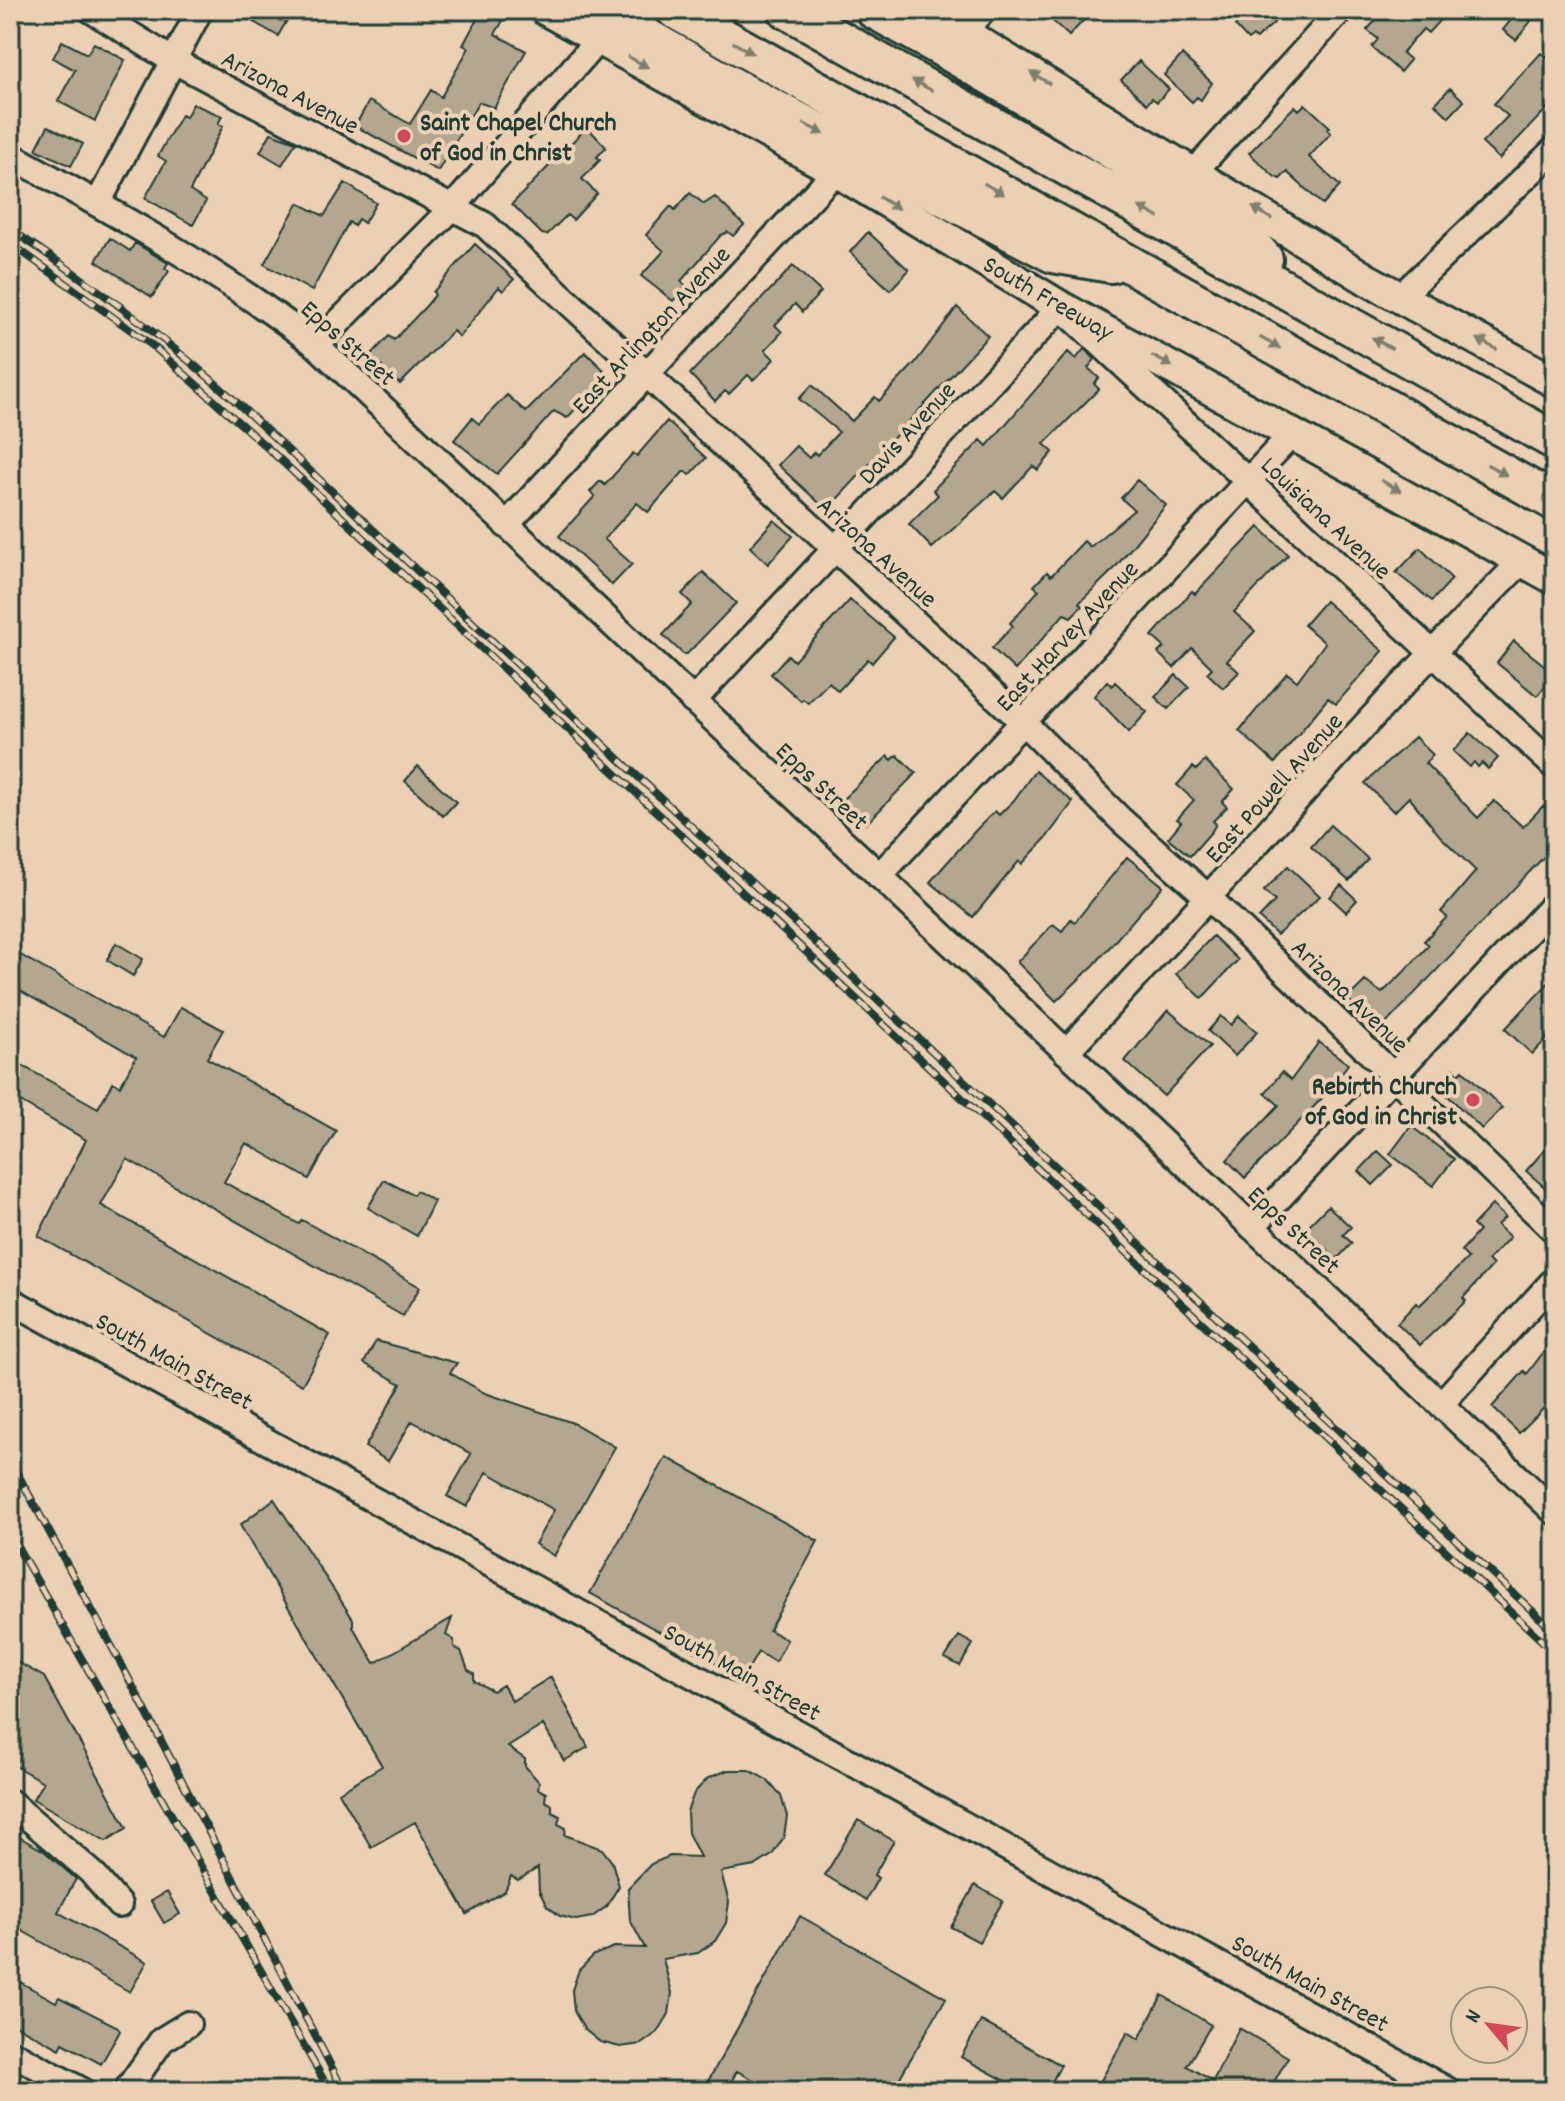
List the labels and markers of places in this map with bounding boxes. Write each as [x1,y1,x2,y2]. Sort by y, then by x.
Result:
place label: Saint Chapel Church of God in Christ [420,106,617,173]
marker: Saint Chapel Church of God in Christ [395,127,413,145]
place label: Rebirth Church of God in Christ [1305,1070,1457,1137]
marker: Rebirth Church of God in Christ [1464,1091,1482,1109]

